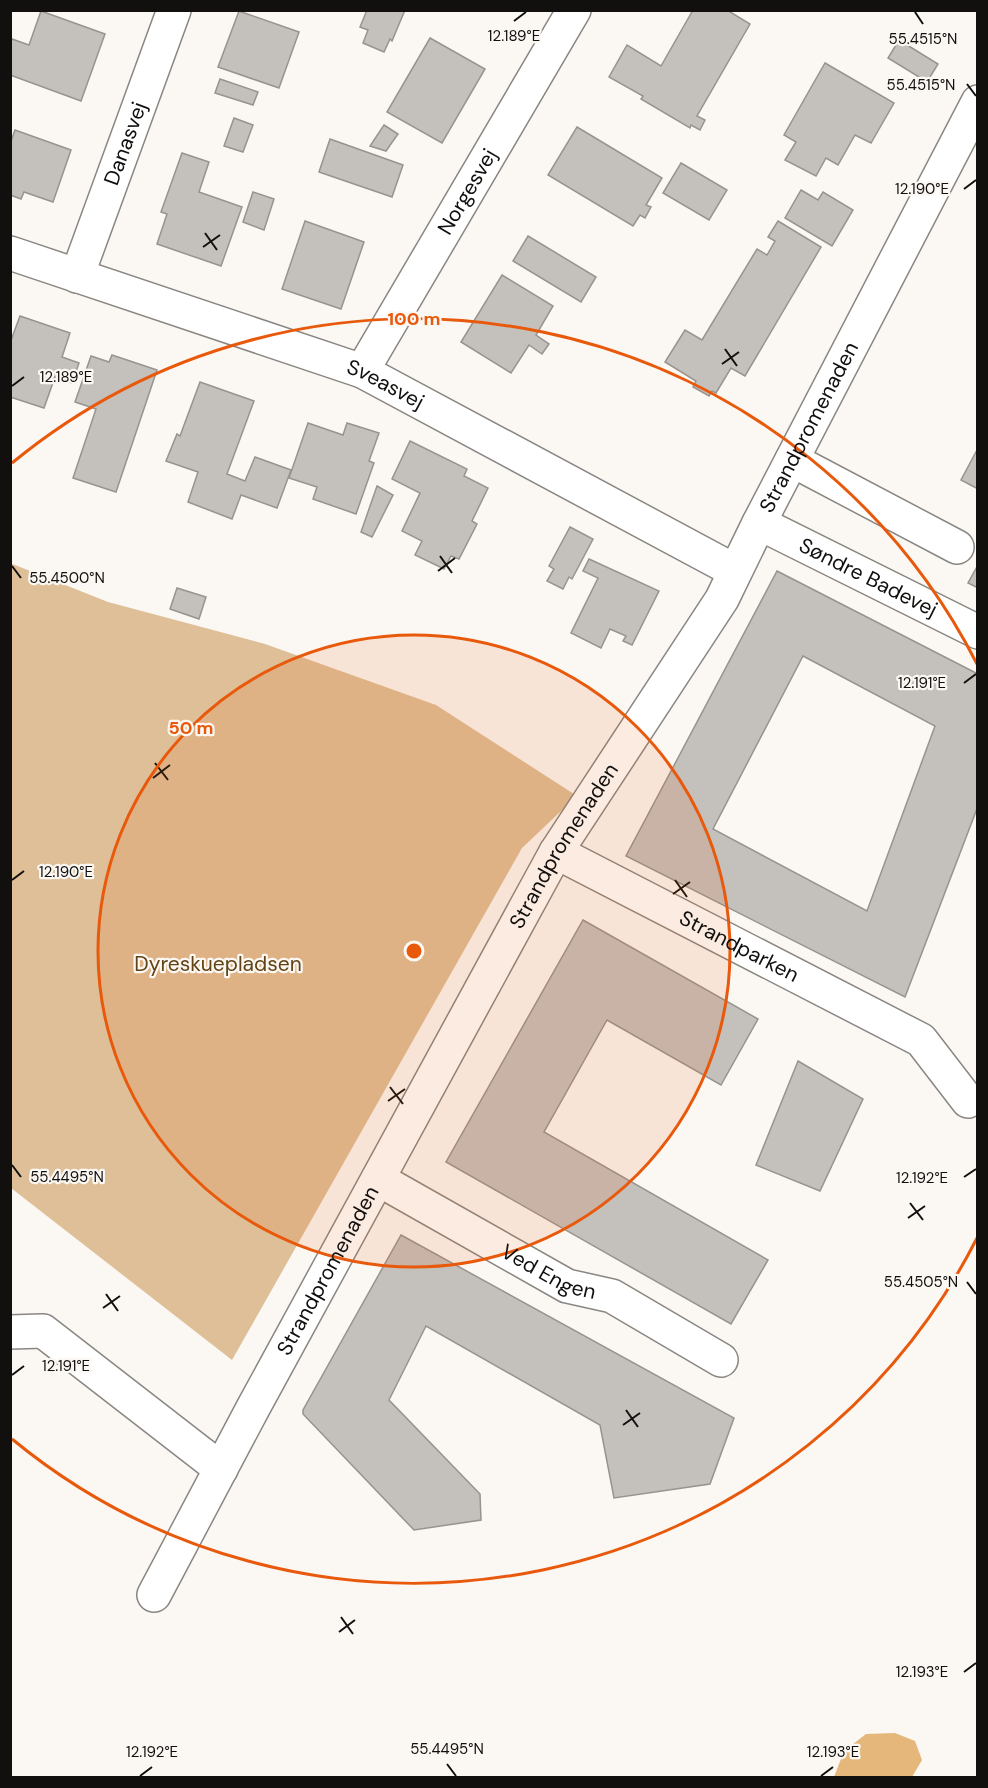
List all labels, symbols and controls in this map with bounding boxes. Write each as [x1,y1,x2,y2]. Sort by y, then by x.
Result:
text: 12.189°E [488,26,540,46]
text: 55.4515°N [889,29,957,49]
text: 55.4515°N [887,75,955,95]
street label: Danasvej [97,98,153,189]
street label: Norgesvej [431,143,504,240]
text: 12.190°E [895,179,949,199]
text: 100 m [387,307,441,331]
street label: Strandpromenaden [753,337,865,517]
street label: Sveasvej [343,353,429,416]
text: 12.189°E [40,367,92,387]
street label: Søndre Badevej [794,531,942,624]
text: 55.4500°N [29,568,105,588]
text: 12.191°E [898,673,946,693]
text: 50 m [168,716,214,740]
street label: Strandpromenaden [503,758,625,934]
text: 12.190°E [39,862,93,882]
street label: Strandparken [674,904,804,989]
centre of rings [404,941,424,961]
park label: Dyreskuepladsen [134,950,302,978]
text: 55.4495°N [30,1167,104,1187]
text: 12.192°E [896,1168,948,1188]
street label: Strandpromenaden [270,1181,385,1360]
street label: Ved Engen [496,1238,598,1306]
text: 55.4505°N [884,1272,958,1292]
text: 12.191°E [42,1356,90,1376]
text: 12.193°E [896,1662,948,1682]
text: 55.4495°N [410,1739,484,1759]
text: 12.192°E [126,1742,178,1762]
text: 12.193°E [807,1742,859,1762]

